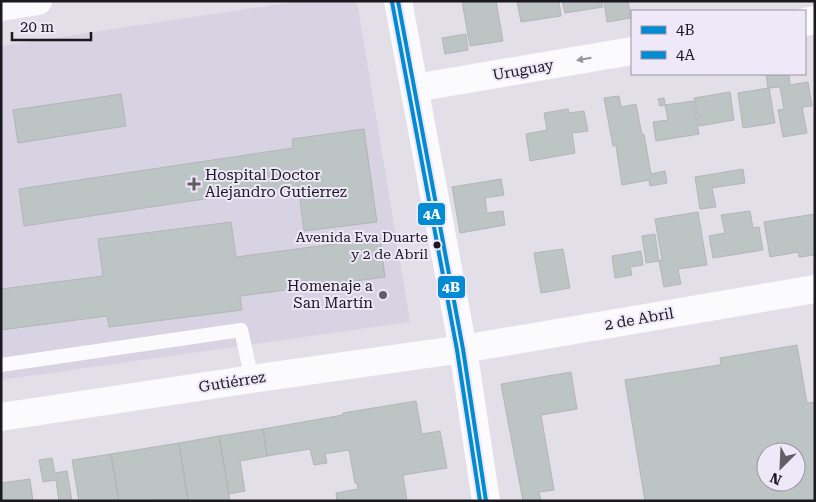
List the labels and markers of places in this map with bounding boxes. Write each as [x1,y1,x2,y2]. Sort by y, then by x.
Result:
place label: Hospital Doctor Alejandro Gutierrez [205,166,347,201]
marker: Hospital Doctor Alejandro Gutierrez [187,177,201,191]
place label: Avenida Eva Duarte y 2 de Abril [296,229,429,262]
marker: Avenida Eva Duarte y 2 de Abril [432,240,442,250]
place label: Homenaje a San Martín [287,277,373,312]
marker: Homenaje a San Martín [377,289,389,301]

